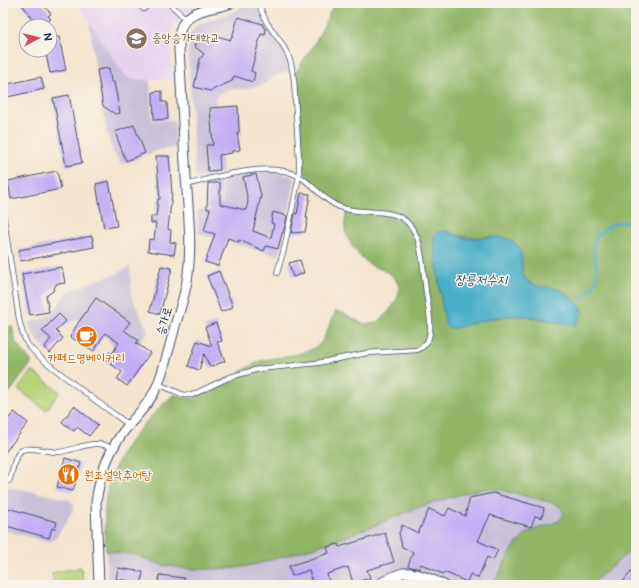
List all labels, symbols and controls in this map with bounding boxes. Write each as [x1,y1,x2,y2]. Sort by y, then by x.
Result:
north arrow [18,18,58,58]
school or university icon: 중앙승가대학교 [123,25,149,51]
place label: 중앙승가대학교 [152,31,220,46]
text: N [40,32,54,42]
water label: 장릉저수지 [455,272,509,288]
street label: 승가로 [153,305,176,337]
cafe icon: 카페드명베이커리 [73,324,99,350]
place label: 카페드명베이커리 [47,351,125,366]
restaurant icon: 원조설악추어탕 [56,462,82,488]
place label: 원조설악추어탕 [84,468,152,483]

